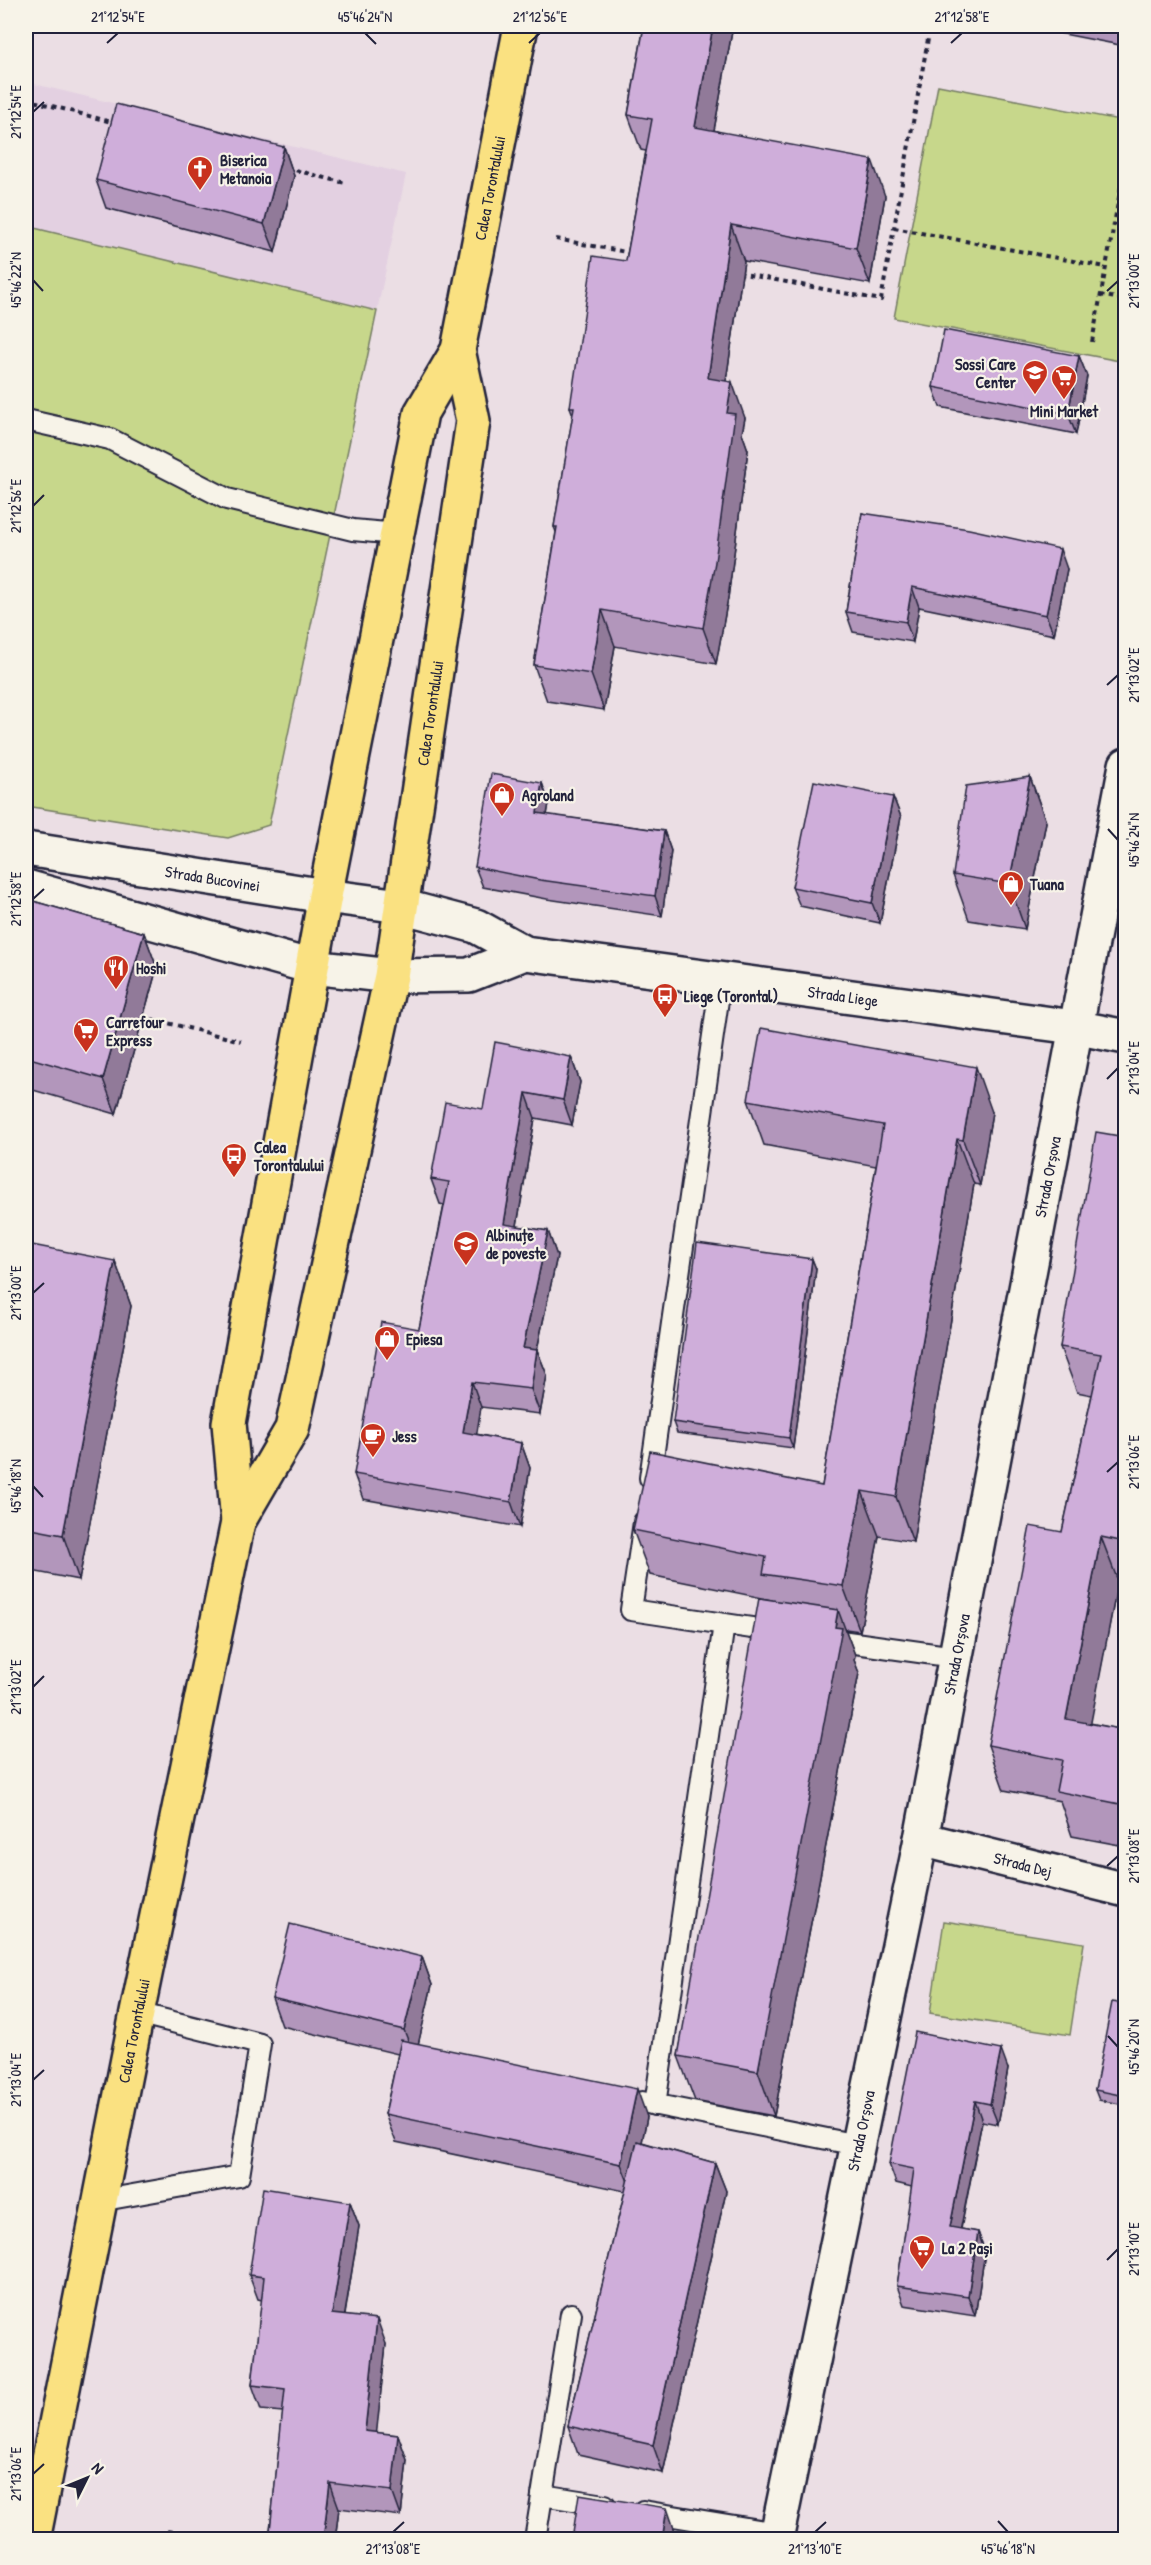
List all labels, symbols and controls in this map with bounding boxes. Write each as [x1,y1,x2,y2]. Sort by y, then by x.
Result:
text: 21°12'54"E [91,6,145,27]
text: 45°46'24"N [338,6,392,27]
text: 21°12'56"E [513,6,568,27]
text: 21°12'58"E [935,6,990,27]
text: 21°12'54"E [5,85,26,139]
street label: Calea Torontalului [469,134,510,242]
place label: Biserica Metanoia [220,149,272,189]
church icon: Biserica Metanoia [185,154,215,192]
text: 45°46'22"N [5,252,26,308]
text: 21°13'00"E [1123,253,1144,309]
place label: Sossi Care Center [955,353,1017,393]
school or university icon: Sossi Care Center [1020,358,1050,396]
supermarket icon: Mini Market [1049,363,1079,401]
place label: Mini Market [1030,400,1099,422]
text: 21°12'56"E [5,478,26,533]
text: 21°13'02"E [1123,647,1144,703]
street label: Calea Torontalului [411,659,448,767]
shop icon: Agroland [487,780,517,818]
place label: Agroland [522,784,574,807]
text: 45°46'24"N [1123,813,1144,867]
street label: Strada Bucovinei [164,860,262,897]
shop icon: Tuana [996,869,1026,907]
text: 21°12'58"E [5,871,26,926]
place label: Tuana [1029,873,1064,895]
restaurant icon: Hoshi [101,953,131,991]
place label: Hoshi [136,957,166,979]
street label: Strada Liege [806,980,880,1012]
bus stop icon: Liege (Torontal) [650,981,680,1019]
place label: Liege (Torontal) [684,985,778,1008]
place label: Carrefour Express [106,1011,165,1052]
supermarket icon: Carrefour Express [71,1016,101,1054]
text: 21°13'04"E [1123,1041,1144,1095]
street label: Strada Orșova [1029,1134,1066,1219]
place label: Calea Torontalului [253,1136,324,1176]
bus stop icon: Calea Torontalului [219,1141,249,1179]
place label: Albinuțe de poveste [486,1224,547,1265]
school or university icon: Albinuțe de poveste [451,1229,481,1267]
text: 21°13'00"E [5,1265,26,1321]
shop icon: Epiesa [372,1324,402,1362]
place label: Epiesa [406,1328,443,1351]
cafe icon: Jess [358,1421,388,1459]
place label: Jess [392,1425,417,1447]
text: 21°13'06"E [1123,1434,1144,1489]
text: 45°46'18"N [5,1459,26,1513]
street label: Strada Orșova [938,1612,975,1696]
text: 21°13'02"E [5,1659,26,1715]
text: 21°13'08"E [1123,1828,1144,1883]
street label: Strada Dej [991,1847,1054,1882]
street label: Calea Torontalului [112,1977,155,2085]
text: 45°46'20"N [1123,2019,1144,2075]
text: 21°13'04"E [5,2053,26,2107]
street label: Strada Orșova [842,2088,880,2173]
text: 21°13'10"E [1123,2222,1144,2276]
supermarket icon: La 2 Pași [907,2233,937,2271]
place label: La 2 Pași [942,2237,993,2259]
text: 21°13'06"E [5,2446,26,2501]
north arrow [57,2448,117,2508]
text: N [87,2457,109,2479]
text: 21°13'08"E [366,2538,421,2559]
text: 21°13'10"E [788,2538,842,2559]
text: 45°46'18"N [981,2538,1035,2559]

